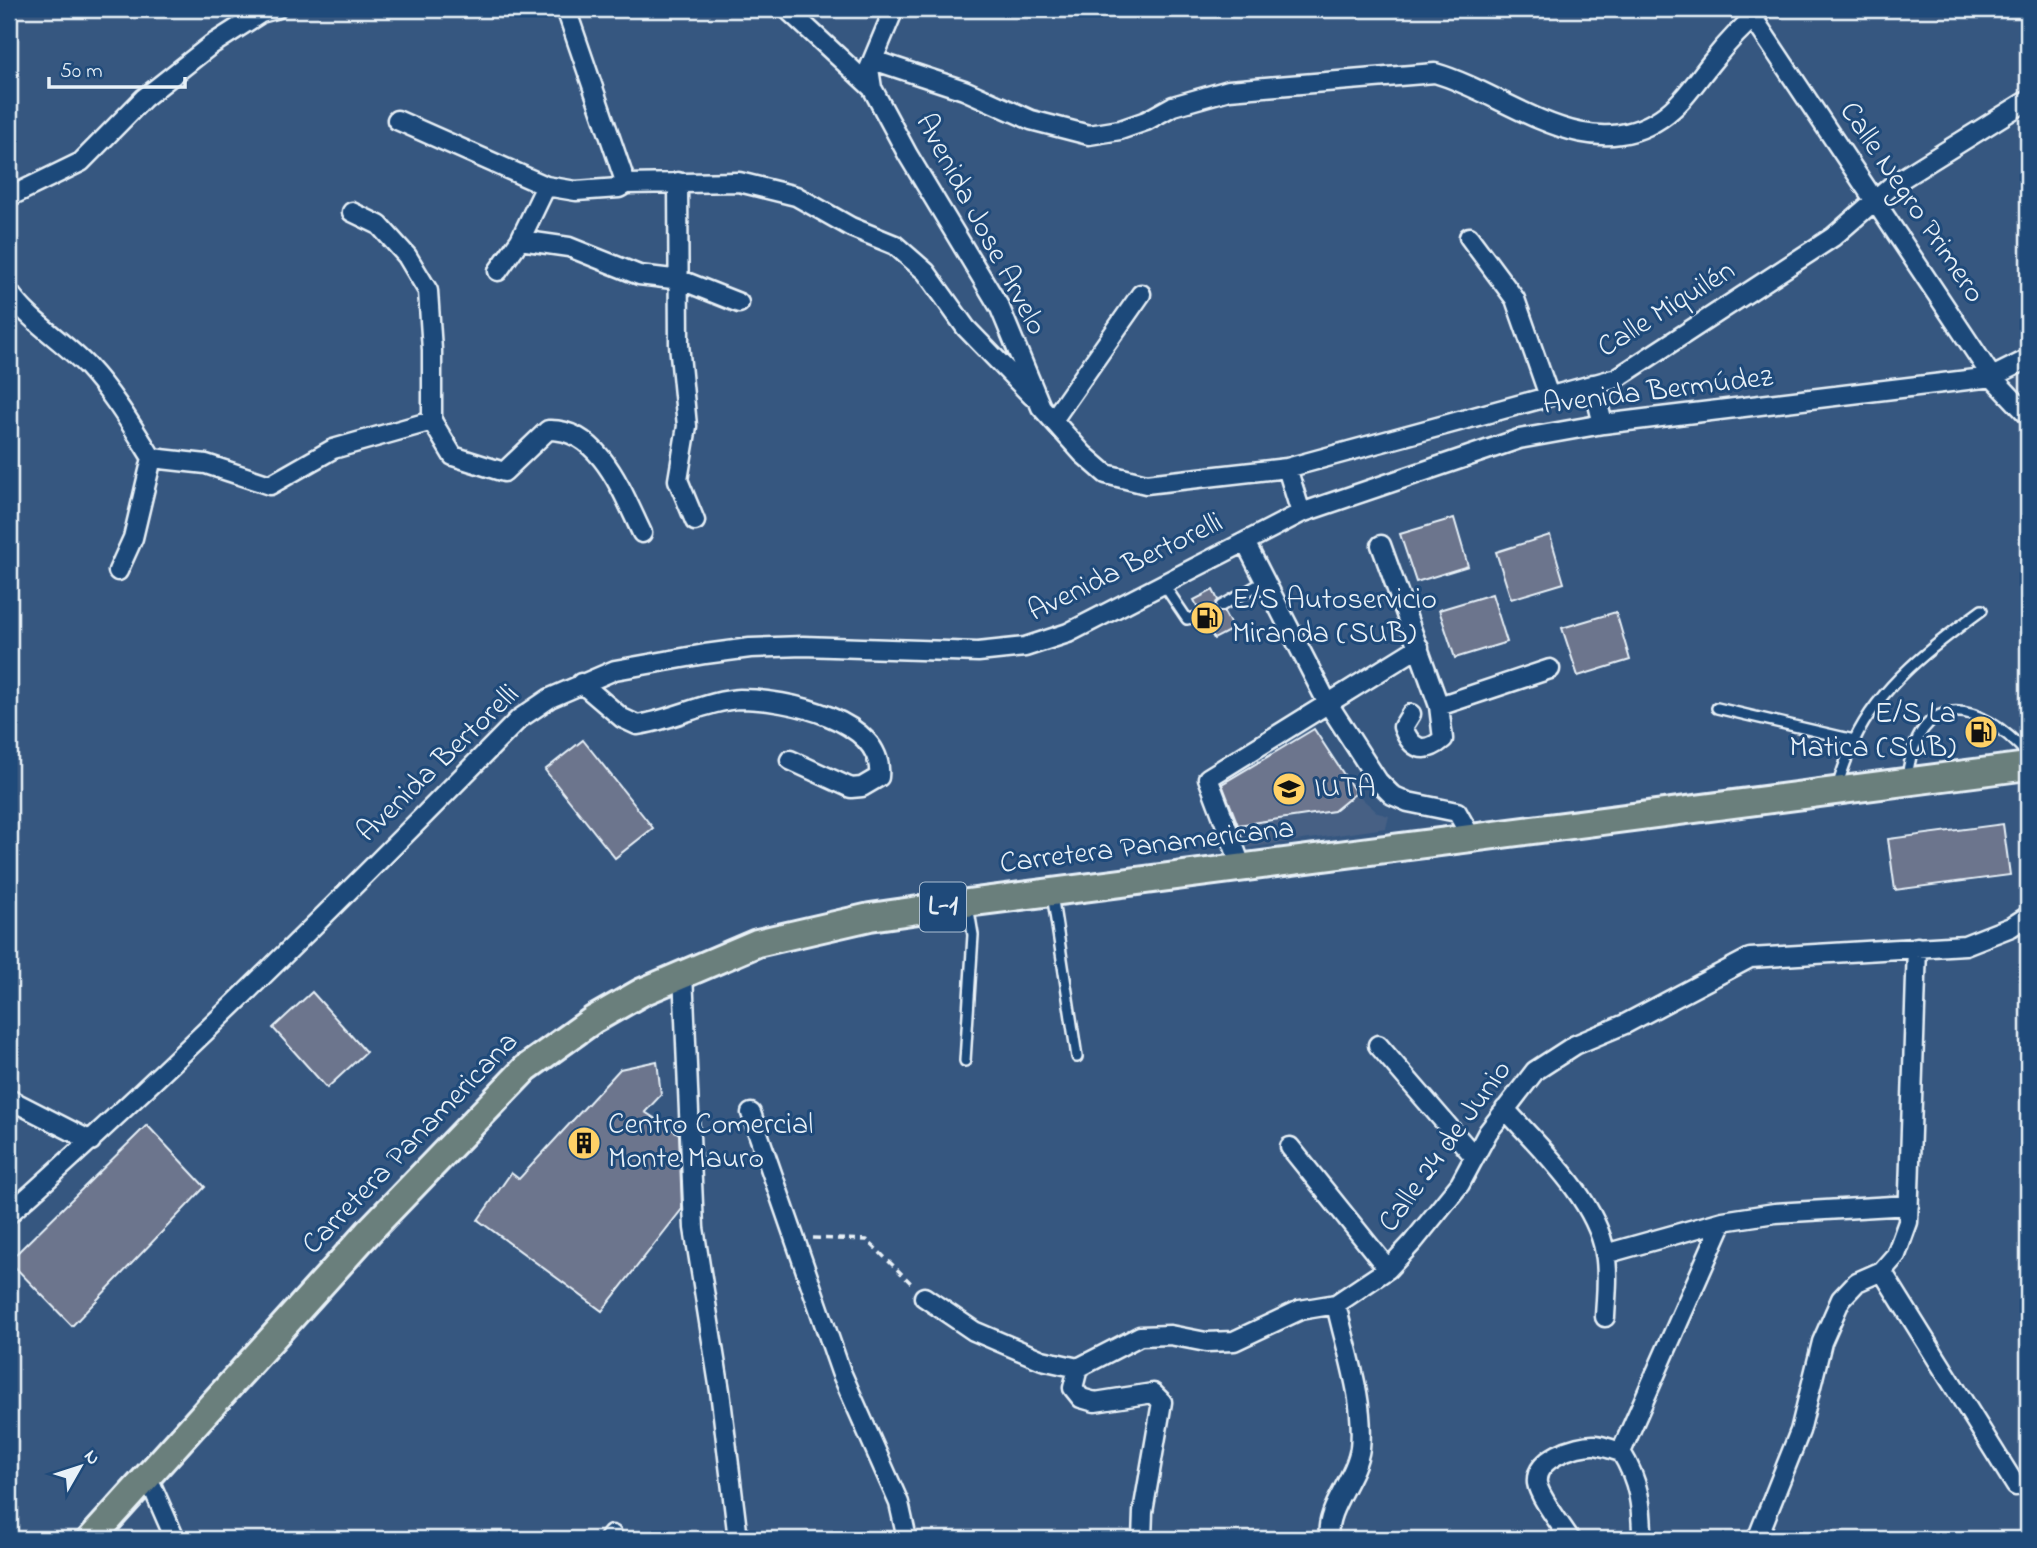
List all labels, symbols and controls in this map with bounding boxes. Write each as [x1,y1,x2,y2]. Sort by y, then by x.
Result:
scale bar [49,46,186,90]
text: 50 m [60,57,103,87]
street label: Calle Negro Primero [1827,93,1995,313]
street label: Avenida Jose Arvelo [903,106,1057,344]
street label: Calle Miquilén [1589,250,1745,370]
street label: Avenida Bermúdez [1541,356,1776,428]
street label: Avenida Bertorelli [1021,502,1231,634]
place label: E/S Autoservicio Miranda (SUB) [1232,579,1437,657]
fuel station icon: E/S Autoservicio Miranda (SUB) [1188,599,1226,637]
street label: Avenida Bertorelli [347,675,531,853]
place label: E/S La Matica (SUB) [1789,693,1956,771]
fuel station icon: E/S La Matica (SUB) [1962,713,2000,751]
place label: IUTA [1314,767,1376,811]
school or university icon: IUTA [1270,770,1308,808]
street label: Carretera Panamericana [997,807,1297,887]
road number: L-1 [920,883,966,932]
street label: Carretera Panamericana [292,1022,530,1266]
street label: Calle 24 de Junio [1368,1052,1524,1242]
place label: Centro Comercial Monte Mauro [608,1104,813,1182]
building icon: Centro Comercial Monte Mauro [565,1124,603,1162]
north arrow [46,1432,116,1502]
text: N [77,1444,106,1471]

